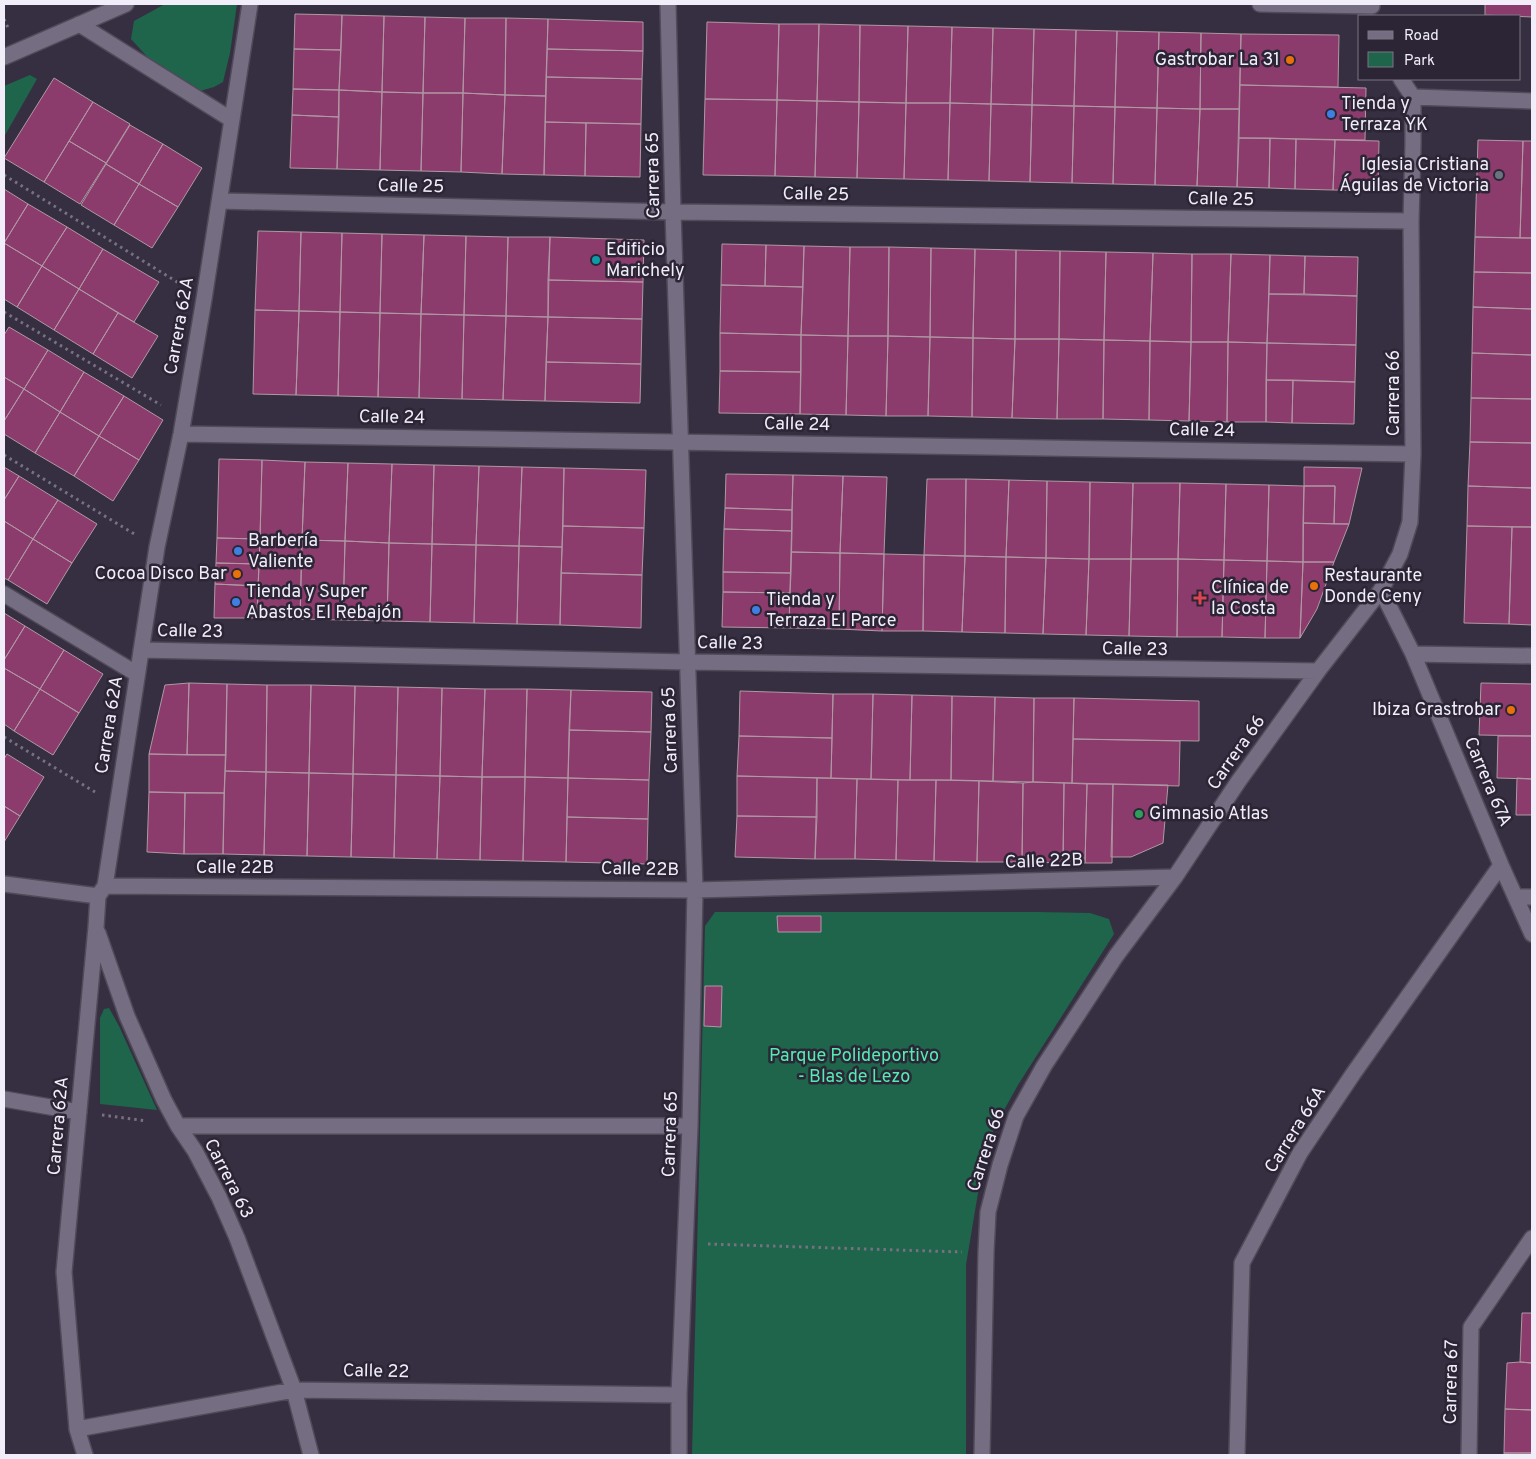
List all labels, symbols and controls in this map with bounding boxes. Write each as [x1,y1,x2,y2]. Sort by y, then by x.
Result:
legend [1358,15,1521,80]
text: Road [1404,27,1439,46]
place label: Gastrobar La 31 [1155,49,1280,72]
text: Park [1404,52,1435,71]
marker: Gastrobar La 31 [1284,54,1296,66]
place label: Tienda y Terraza YK [1341,93,1428,137]
marker: Tienda y Terraza YK [1325,108,1337,120]
street label: Carrera 65 [642,131,666,219]
place label: Iglesia Cristiana Águilas de Victoria [1339,154,1489,198]
marker: Iglesia Cristiana Águilas de Victoria [1493,169,1505,181]
street label: Calle 25 [377,175,445,199]
street label: Calle 25 [782,183,850,207]
street label: Calle 25 [1187,188,1255,212]
place label: Edificio Marichely [606,239,684,283]
marker: Edificio Marichely [590,254,602,266]
street label: Carrera 62A [160,275,200,377]
street label: Carrera 66 [1383,350,1406,436]
street label: Calle 24 [359,406,425,430]
street label: Calle 24 [764,413,830,437]
street label: Calle 24 [1169,419,1235,443]
place label: Barbería Valiente [248,530,318,574]
marker: Barbería Valiente [232,545,244,557]
place label: Cocoa Disco Bar [95,563,227,586]
place label: Restaurante Donde Ceny [1324,565,1422,609]
marker: Cocoa Disco Bar [231,568,243,580]
place label: Clínica de la Costa [1211,577,1289,621]
marker: Restaurante Donde Ceny [1308,580,1320,592]
place label: Tienda y Super Abastos El Rebajón [246,581,402,625]
place label: Tienda y Terraza El Parce [766,589,896,633]
marker: Clínica de la Costa [1193,591,1207,605]
marker: Tienda y Super Abastos El Rebajón [230,596,242,608]
marker: Tienda y Terraza El Parce [750,604,762,616]
street label: Calle 23 [157,620,223,644]
street label: Calle 23 [697,632,763,656]
street label: Calle 23 [1102,638,1168,662]
street label: Carrera 62A [91,674,129,776]
street label: Carrera 65 [658,686,684,774]
place label: Ibiza Grastrobar [1372,699,1501,722]
marker: Ibiza Grastrobar [1505,704,1517,716]
street label: Carrera 66 [1203,711,1271,795]
street label: Carrera 67A [1458,734,1516,830]
place label: Gimnasio Atlas [1149,803,1269,826]
marker: Gimnasio Atlas [1133,808,1145,820]
street label: Calle 22B [1004,849,1084,875]
street label: Calle 22B [196,857,274,880]
street label: Calle 22B [601,858,679,882]
park label: Parque Polideportivo - Blas de Lezo [769,1045,939,1089]
street label: Carrera 62A [43,1076,75,1176]
street label: Carrera 66A [1260,1082,1332,1178]
street label: Carrera 65 [658,1090,684,1178]
street label: Carrera 66 [963,1105,1011,1195]
street label: Carrera 63 [198,1135,258,1223]
street label: Carrera 67 [1440,1339,1464,1425]
street label: Calle 22 [343,1360,409,1384]

